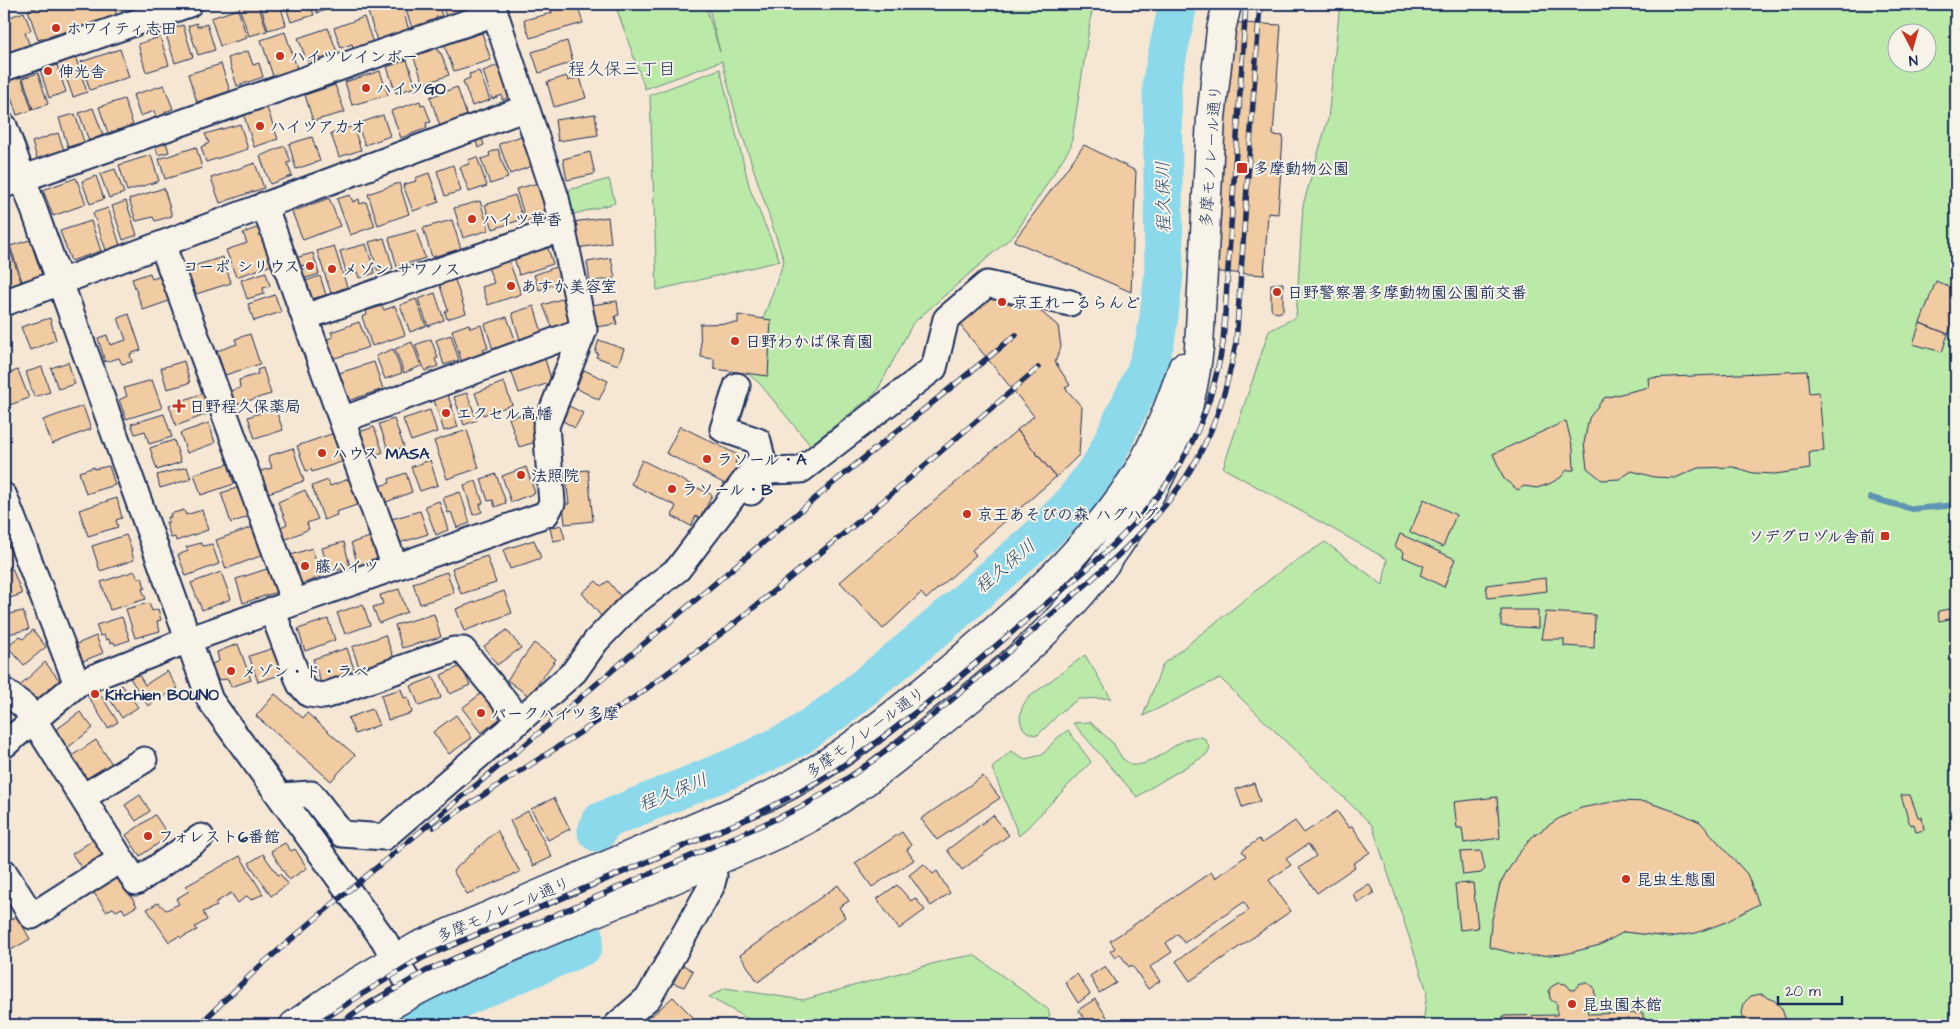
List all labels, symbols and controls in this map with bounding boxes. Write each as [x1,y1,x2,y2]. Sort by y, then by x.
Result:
place label: ホワイティ志田 [66,18,177,40]
marker: ホワイティ志田 [50,22,62,34]
north arrow [1888,22,1938,72]
place label: ハイツレインボー [290,46,418,68]
marker: ハイツレインボー [274,50,286,62]
text: N [1908,50,1919,70]
district label: 程久保三丁目 [568,57,676,82]
place label: 伸光舎 [58,61,106,83]
marker: 伸光舎 [42,65,54,77]
place label: ハイツGO [376,78,446,100]
marker: ハイツGO [360,82,372,94]
street label: 多摩モノレール通り [1195,84,1227,228]
place label: ハイツアカオ [270,116,366,138]
marker: ハイツアカオ [254,120,266,132]
place label: 多摩動物公園 [1253,158,1349,180]
water label: 程久保川 [1150,161,1177,233]
marker: 多摩動物公園 [1235,161,1249,175]
place label: ハイツ草香 [482,209,562,231]
marker: ハイツ草香 [466,213,478,225]
place label: コーポ シリウス [183,256,300,278]
place label: メゾン サワノス [342,259,460,281]
marker: コーポ シリウス [304,260,316,272]
marker: メゾン サワノス [326,263,338,275]
place label: あすか美容室 [521,276,617,298]
marker: あすか美容室 [505,280,517,292]
place label: 日野警察署多摩動物園公園前交番 [1287,282,1527,304]
marker: 日野警察署多摩動物園公園前交番 [1271,286,1283,298]
place label: 京王れーるらんど [1012,292,1140,314]
marker: 京王れーるらんど [996,296,1008,308]
place label: 日野わかば保育園 [745,331,873,353]
marker: 日野わかば保育園 [729,335,741,347]
place label: 日野程久保薬局 [189,396,301,418]
marker: 日野程久保薬局 [173,400,185,412]
place label: エクセル高幡 [456,403,553,425]
marker: エクセル高幡 [440,407,452,419]
place label: ハウス MASA [332,443,430,465]
marker: ハウス MASA [316,447,328,459]
place label: ラソール・A [717,449,807,471]
marker: ラソール・A [701,453,713,465]
place label: 法照院 [531,465,579,487]
marker: 法照院 [515,469,527,481]
place label: ラソール・B [682,479,773,501]
marker: ラソール・B [666,483,678,495]
place label: 京王あそびの森 ハグハグ [977,504,1158,526]
marker: 京王あそびの森 ハグハグ [961,508,973,520]
place label: ソデグロヅル舎前 [1748,526,1875,548]
marker: ソデグロヅル舎前 [1879,530,1891,542]
water label: 程久保川 [970,534,1041,599]
place label: 藤ハイツ [315,556,379,578]
marker: 藤ハイツ [299,560,311,572]
place label: メゾン・ド・ラベ [241,661,369,683]
marker: メゾン・ド・ラベ [225,665,237,677]
street label: 多摩モノレール通り [801,682,930,784]
place label: Kitchien BOUNO [105,684,219,706]
marker: Kitchien BOUNO [89,688,101,700]
place label: パークハイツ多摩 [491,703,619,725]
marker: パークハイツ多摩 [475,707,487,719]
water label: 程久保川 [635,767,711,818]
place label: フォレスト6番館 [158,826,280,848]
marker: フォレスト6番館 [142,830,154,842]
place label: 昆虫生態園 [1636,869,1716,891]
street label: 多摩モノレール通り [433,872,574,948]
marker: 昆虫生態園 [1620,873,1632,885]
scale bar [1778,974,1841,1006]
text: 20 m [1785,981,1821,1002]
place label: 昆虫園本館 [1582,994,1662,1016]
marker: 昆虫園本館 [1566,998,1578,1010]

